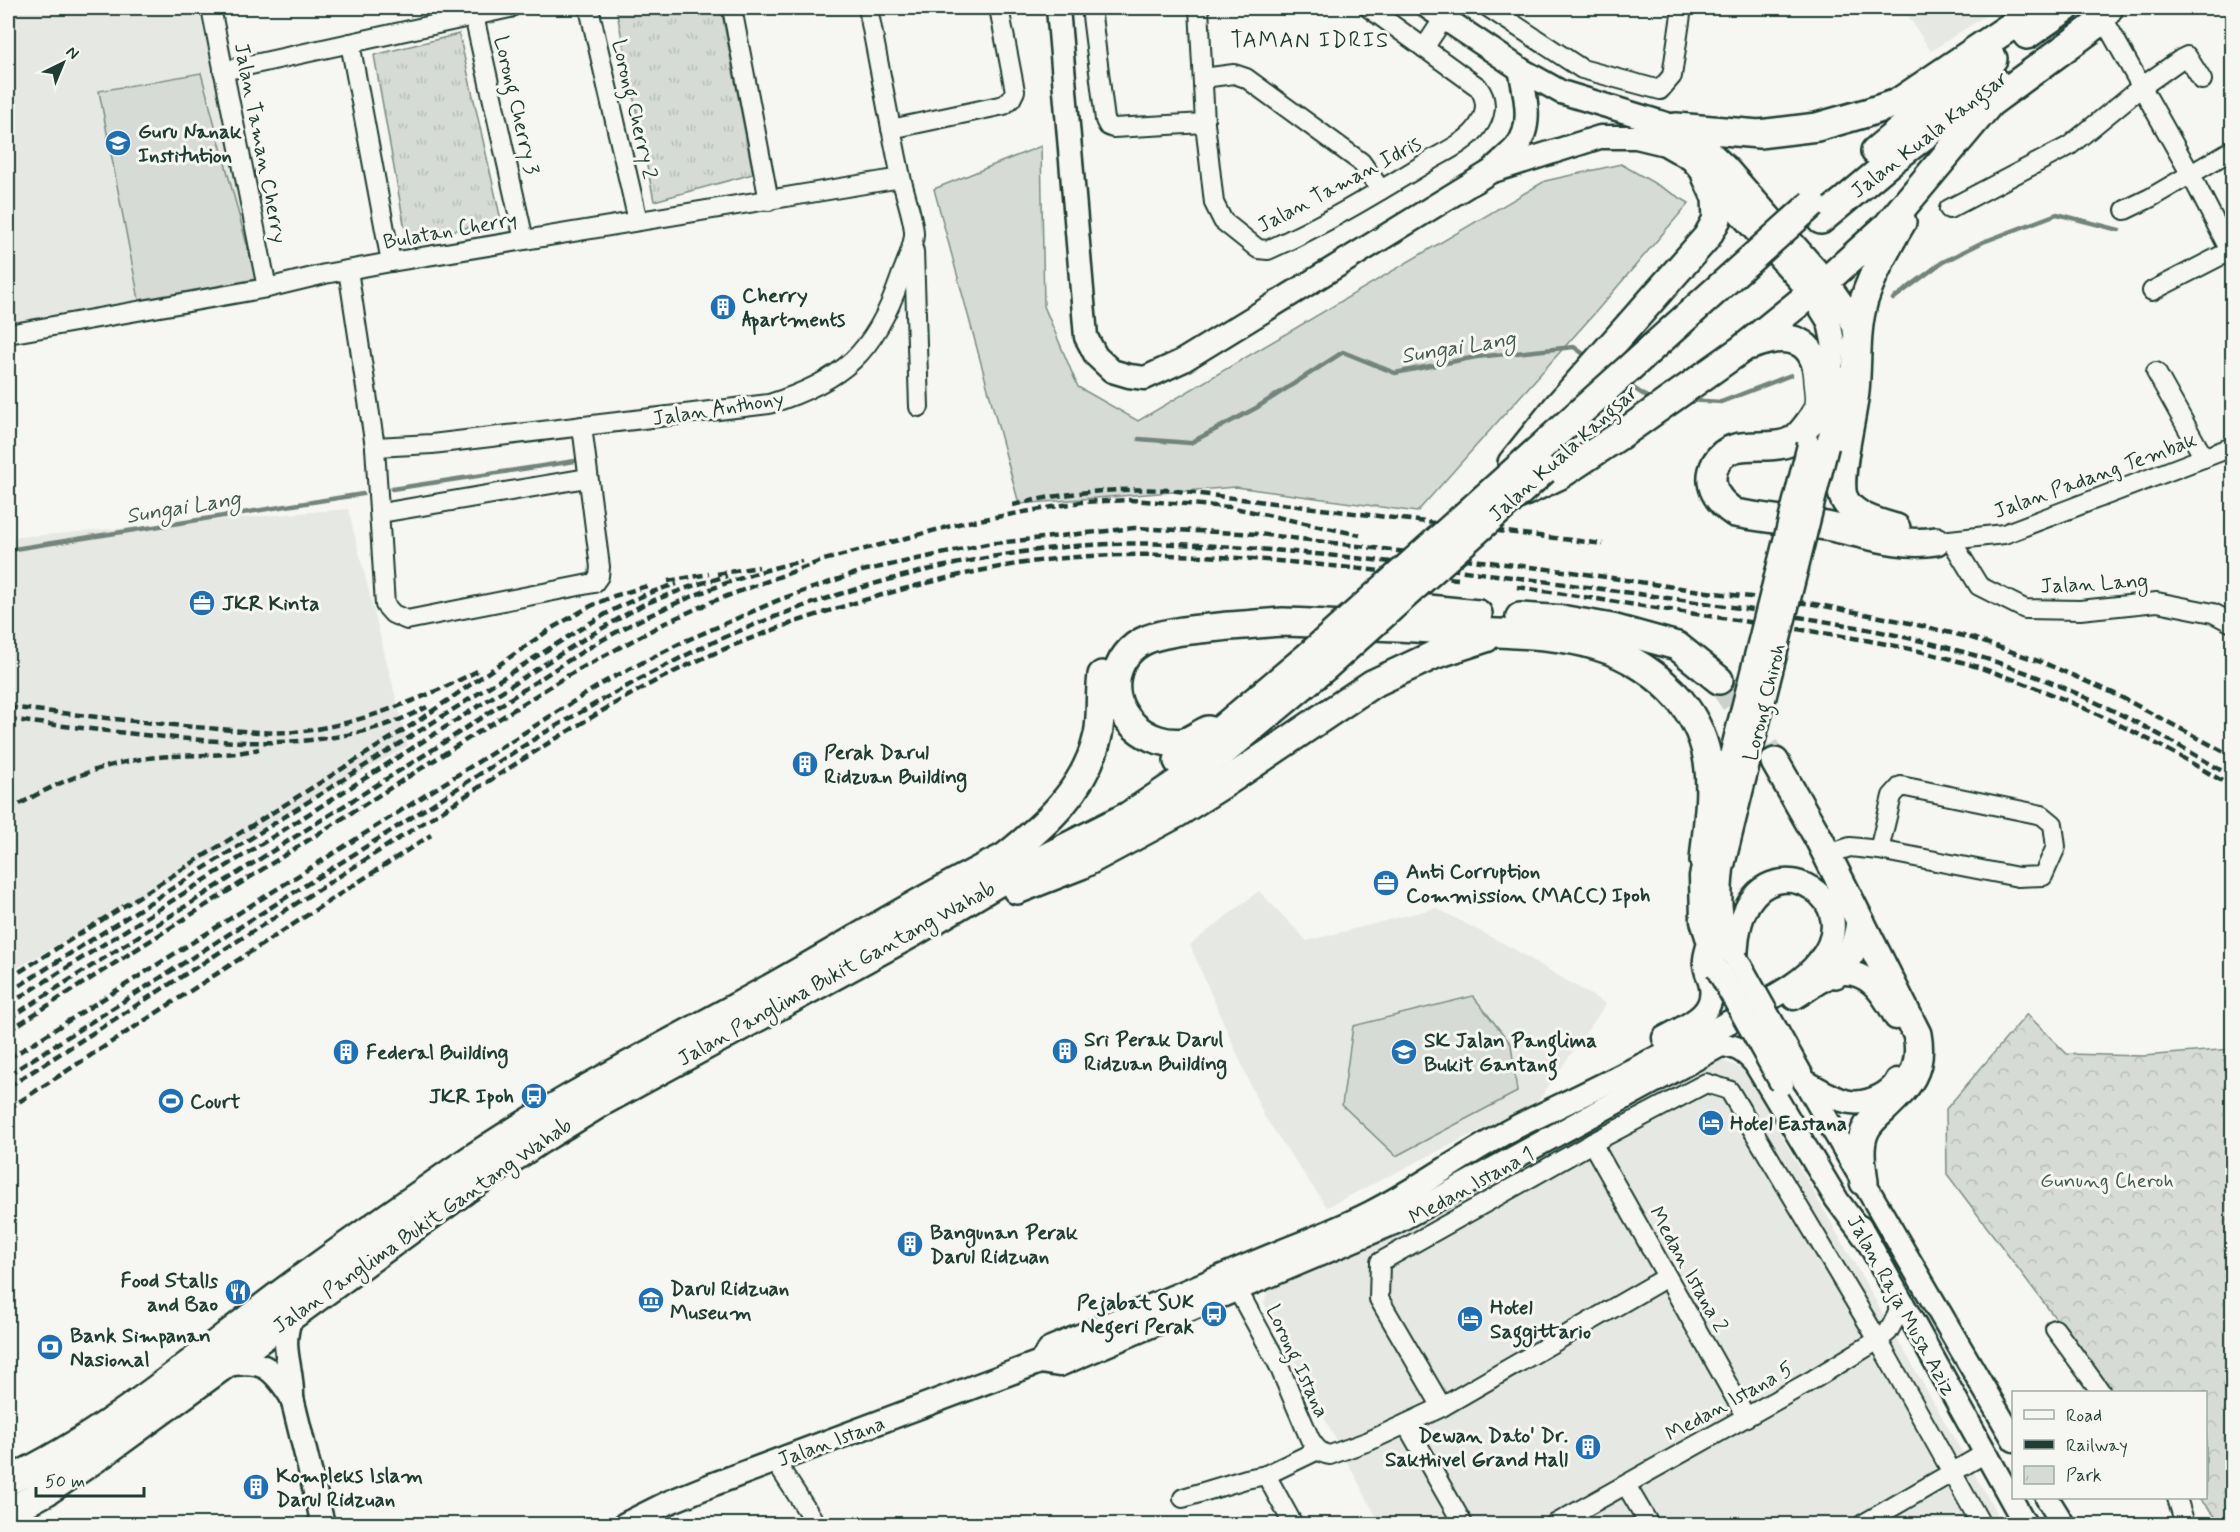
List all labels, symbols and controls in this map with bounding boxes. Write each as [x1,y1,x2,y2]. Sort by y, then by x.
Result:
district label: TAMAN IDRIS [1230,27,1390,55]
north arrow [33,33,93,93]
street label: Lorong Cherry 3 [485,33,546,178]
street label: Lorong Cherry 2 [602,37,664,182]
street label: Jalan Taman Cherry [227,41,293,246]
text: N [61,42,83,64]
street label: Jalan Kuala Kangsar [1845,64,2015,207]
place label: Guru Nanak Institution [138,118,242,170]
school or university icon: Guru Nanak Institution [103,128,133,158]
street label: Jalan Taman Idris [1253,130,1426,240]
street label: Bulatan Cherry [381,205,519,257]
place label: Cherry Apartments [742,282,846,335]
building icon: Cherry Apartments [708,292,738,322]
water label: Sungai Lang [1399,325,1519,373]
street label: Jalan Kuala Kangsar [1483,379,1646,530]
street label: Jalan Anthony [650,385,786,433]
street label: Jalan Padang Tembak [1990,426,2201,526]
water label: Sungai Lang [124,485,244,533]
street label: Jalan Lang [2039,567,2149,602]
office icon: JKR Kinta [187,588,217,618]
place label: JKR Kinta [222,590,319,618]
street label: Lorong Chiroh [1737,641,1795,764]
place label: Perak Darul Ridzuan Building [824,739,967,793]
building icon: Perak Darul Ridzuan Building [790,749,820,779]
place label: Anti Corruption Commission (MACC) Ipoh [1406,858,1650,910]
office icon: Anti Corruption Commission (MACC) Ipoh [1371,868,1401,898]
street label: Jalan Panglima Bukit Gantang Wahab [673,875,1001,1074]
place label: Sri Perak Darul Ridzuan Building [1084,1026,1227,1080]
place label: SK Jalan Panglima Bukit Gantang [1424,1027,1597,1081]
building icon: Sri Perak Darul Ridzuan Building [1050,1036,1080,1066]
building icon: Federal Building [331,1037,361,1067]
school or university icon: SK Jalan Panglima Bukit Gantang [1389,1037,1419,1067]
place label: Federal Building [366,1039,509,1069]
bus stop icon: JKR Ipoh [519,1081,549,1111]
place label: JKR Ipoh [429,1083,514,1111]
sports icon: Court [156,1086,186,1116]
place label: Court [190,1088,241,1116]
hotel icon: Hotel Eastana [1696,1108,1726,1138]
place label: Hotel Eastana [1730,1110,1847,1138]
street label: Jalan Panglima Bukit Gantang Wahab [268,1111,578,1341]
street label: Medan Istana 1 [1404,1140,1539,1232]
park label: Gunung Cheroh [2040,1167,2174,1195]
street label: Medan Istana 2 [1642,1202,1734,1337]
street label: Jalan Raja Musa Aziz [1840,1210,1962,1401]
place label: Bangunan Perak Darul Ridzuan [930,1219,1078,1271]
building icon: Bangunan Perak Darul Ridzuan [895,1229,925,1259]
place label: Food Stalls and Bao [121,1267,219,1319]
place label: Darul Ridzuan Museum [670,1275,789,1327]
restaurant icon: Food Stalls and Bao [223,1277,253,1307]
museum icon: Darul Ridzuan Museum [636,1285,666,1315]
place label: Pejabat SUK Negeri Perak [1077,1289,1195,1343]
place label: Hotel Saggittario [1490,1294,1591,1348]
bus stop icon: Pejabat SUK Negeri Perak [1199,1299,1229,1329]
street label: Lorong Istana [1257,1300,1335,1423]
hotel icon: Hotel Saggittario [1455,1304,1485,1334]
place label: Bank Simpanan Nasional [70,1322,211,1374]
bank icon: Bank Simpanan Nasional [35,1332,65,1362]
street label: Medan Istana 5 [1661,1355,1798,1449]
legend [2012,1391,2207,1499]
text: Road [2066,1404,2102,1428]
street label: Jalan Istana [774,1410,889,1474]
place label: Dewan Dato' Dr. Sakthivel Grand Hall [1385,1422,1568,1474]
building icon: Dewan Dato' Dr. Sakthivel Grand Hall [1573,1432,1603,1462]
text: Railway [2066,1434,2128,1458]
scale bar [36,1460,144,1498]
place label: Kompleks Islam Darul Ridzuan [276,1462,423,1514]
text: Park [2066,1464,2102,1488]
text: 50 m [45,1470,85,1494]
building icon: Kompleks Islam Darul Ridzuan [241,1472,271,1502]

